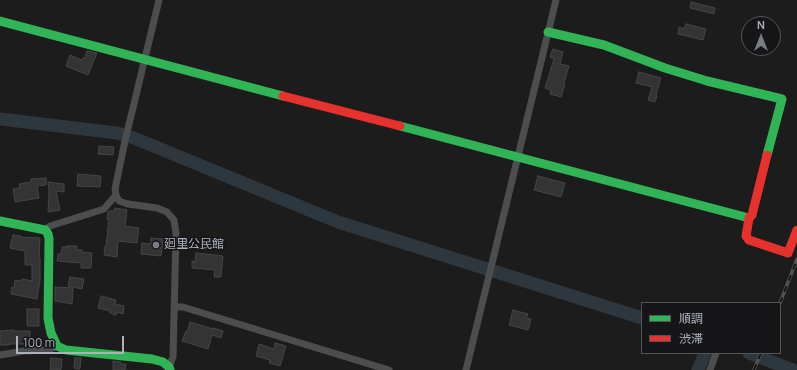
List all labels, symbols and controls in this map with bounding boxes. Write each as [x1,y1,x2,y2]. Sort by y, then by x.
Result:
north arrow [741,16,781,56]
text: N [757,17,765,32]
place label: 廻里公民館 [164,238,224,252]
marker: 廻里公民館 [151,240,161,250]
legend [641,302,781,354]
text: 順調 [679,310,703,327]
scale bar [18,328,126,354]
text: 渋滞 [679,330,703,347]
text: 100 m [23,334,55,351]

